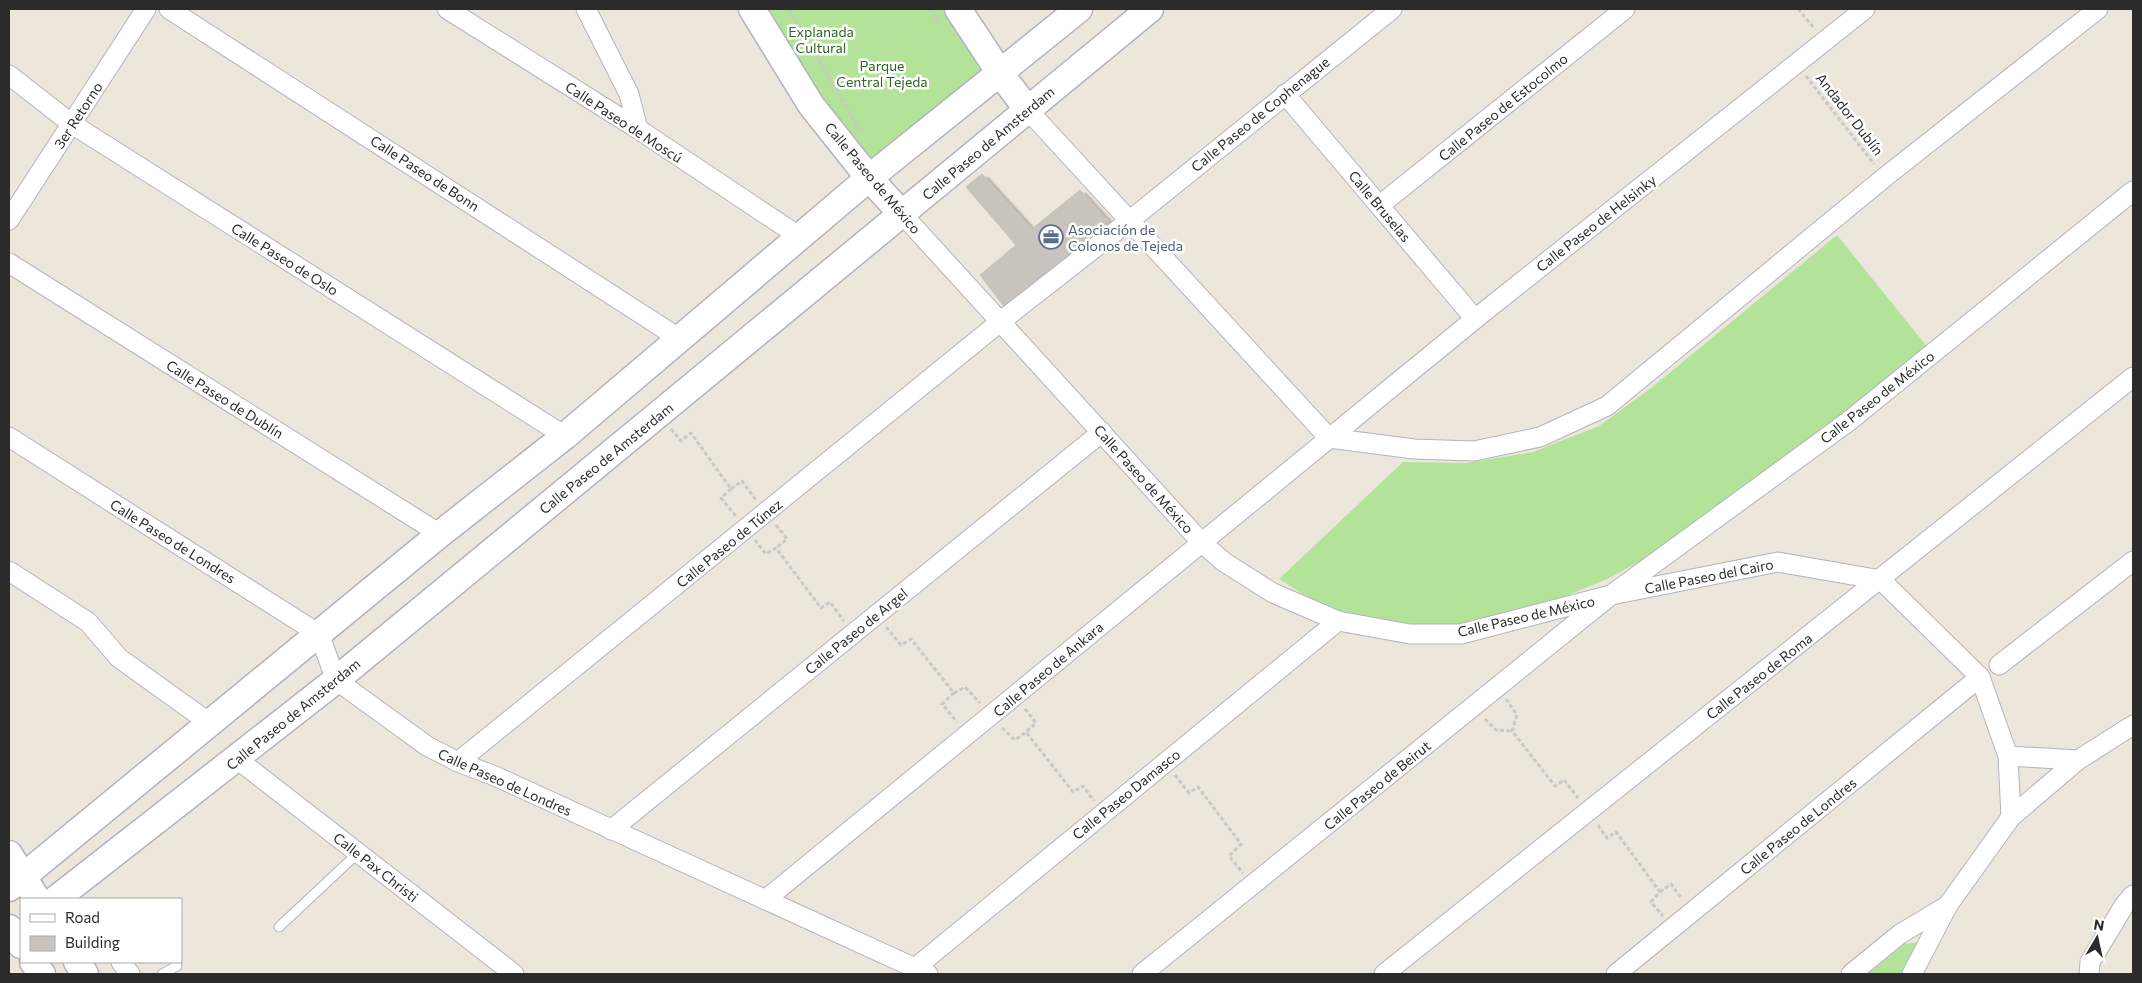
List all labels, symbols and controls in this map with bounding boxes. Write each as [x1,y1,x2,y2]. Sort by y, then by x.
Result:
park label: Explanada Cultural [788,23,854,56]
street label: Calle Paseo de Estocolmo [1435,50,1571,164]
street label: Calle Paseo de Cophenague [1187,53,1333,175]
park label: Parque Central Tejeda [836,57,928,90]
street label: Andador Dublín [1813,70,1887,158]
street label: Calle Paseo de Moscú [562,78,686,166]
street label: 3er Retorno [50,79,106,151]
street label: Calle Paseo de Amsterdam [918,83,1058,203]
street label: Calle Paseo de México [821,119,925,237]
street label: Calle Paseo de Bonn [367,131,483,215]
street label: Calle Bruselas [1345,167,1415,245]
street label: Calle Paseo de Helsinky [1533,171,1659,275]
street label: Calle Paseo de Oslo [228,219,342,299]
place label: Asociación de Colonos de Tejeda [1068,221,1183,254]
office icon: Asociación de Colonos de Tejeda [1038,224,1064,250]
street label: Calle Paseo de México [1817,347,1937,447]
street label: Calle Paseo de Dublín [163,356,287,442]
street label: Calle Paseo de Amsterdam [536,399,676,517]
street label: Calle Paseo de México [1091,421,1197,537]
street label: Calle Paseo de Londres [107,495,239,587]
street label: Calle Paseo de Túnez [673,495,785,591]
street label: Calle Paseo del Cairo [1643,555,1775,597]
street label: Calle Paseo de Argel [801,584,911,678]
street label: Calle Paseo de México [1456,592,1596,640]
street label: Calle Paseo de Ankara [989,618,1107,720]
street label: Calle Paseo de Roma [1703,629,1815,723]
street label: Calle Paseo de Amsterdam [223,655,363,773]
street label: Calle Paseo de Beirut [1320,737,1434,833]
street label: Calle Paseo de Londres [435,745,575,819]
street label: Calle Paseo Damasco [1069,745,1183,843]
street label: Calle Paseo de Londres [1736,774,1860,878]
street label: Calle Pax Christi [330,829,422,905]
legend [20,898,182,963]
text: Road [65,908,100,926]
north arrow [2072,913,2122,963]
text: N [2093,915,2106,934]
text: Building [65,933,120,951]

